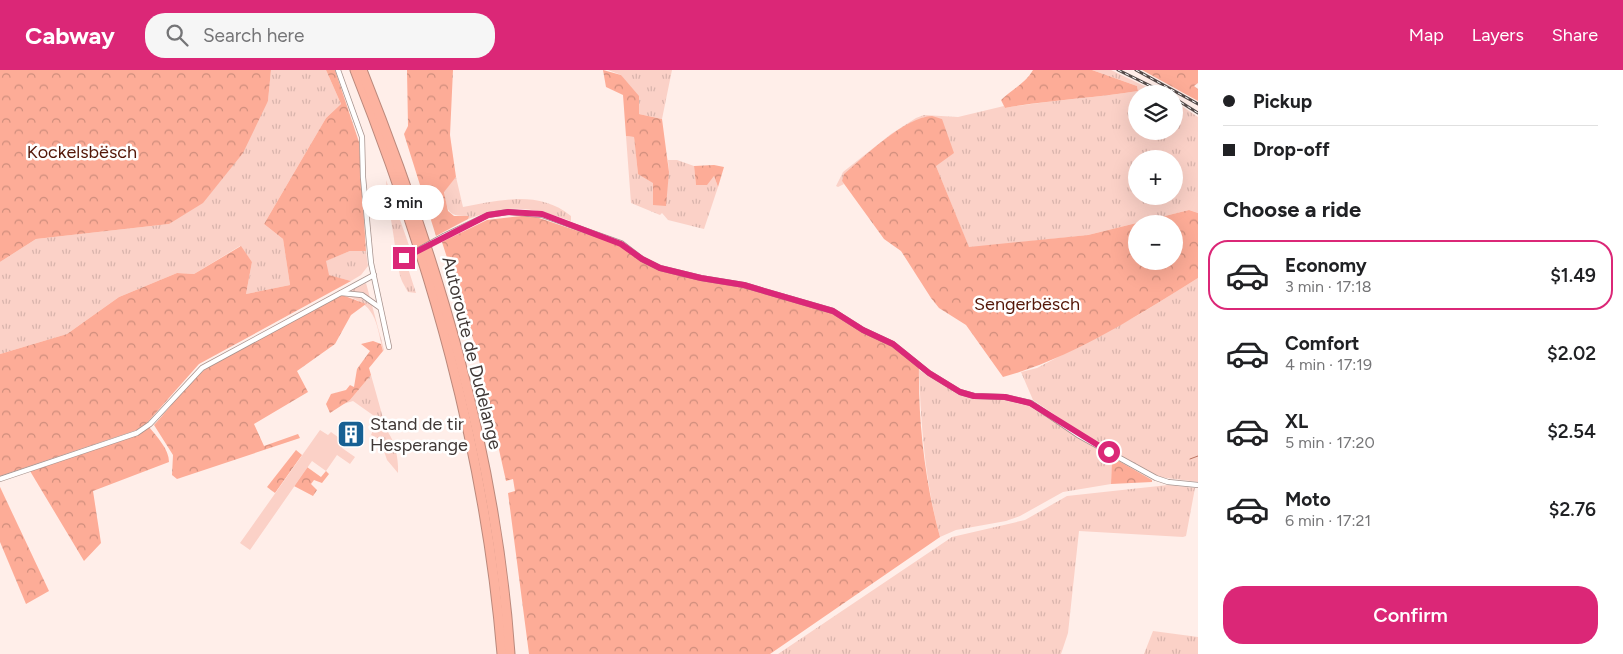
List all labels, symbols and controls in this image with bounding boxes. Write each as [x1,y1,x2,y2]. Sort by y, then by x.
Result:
search box [145,13,495,58]
text: Cabway [25,21,115,50]
icon: search [163,21,191,49]
text: Search here [203,24,304,47]
text: Map [1409,24,1444,46]
text: Layers [1472,24,1524,46]
text: Share [1552,24,1598,46]
map controls [1128,85,1183,270]
button: layers [1128,85,1183,140]
text: Pickup [1253,90,1312,113]
text: Drop-off [1253,138,1330,161]
park label: Kockelsbësch [27,141,137,163]
button: + [1128,150,1183,205]
callout: 3 min [363,186,445,220]
text: 3 min [383,193,423,212]
text: Choose a ride [1223,196,1361,223]
button: − [1128,215,1183,270]
route end [393,247,415,269]
icon: car [1225,253,1270,298]
street label: Autoroute de Dudelange [437,254,507,452]
text: Economy [1285,254,1367,277]
text: $1.49 [1550,264,1596,287]
text: 3 min · 17:18 [1285,277,1372,296]
park label: Sengerbësch [974,293,1080,315]
icon: car [1225,331,1270,376]
text: Comfort [1285,332,1360,355]
text: $2.02 [1547,342,1596,365]
text: 4 min · 17:19 [1285,355,1372,374]
icon: car [1225,409,1270,454]
text: XL [1285,410,1308,433]
place label: Stand de tir Hesperange [370,413,468,456]
building icon: Stand de tir Hesperange [336,419,366,449]
text: $2.54 [1547,420,1596,443]
text: 5 min · 17:20 [1285,433,1375,452]
route start [1098,441,1120,463]
icon: car [1225,487,1270,532]
text: Moto [1285,488,1331,511]
text: $2.76 [1549,498,1596,521]
text: 6 min · 17:21 [1285,511,1371,530]
button: Confirm [1223,586,1598,644]

